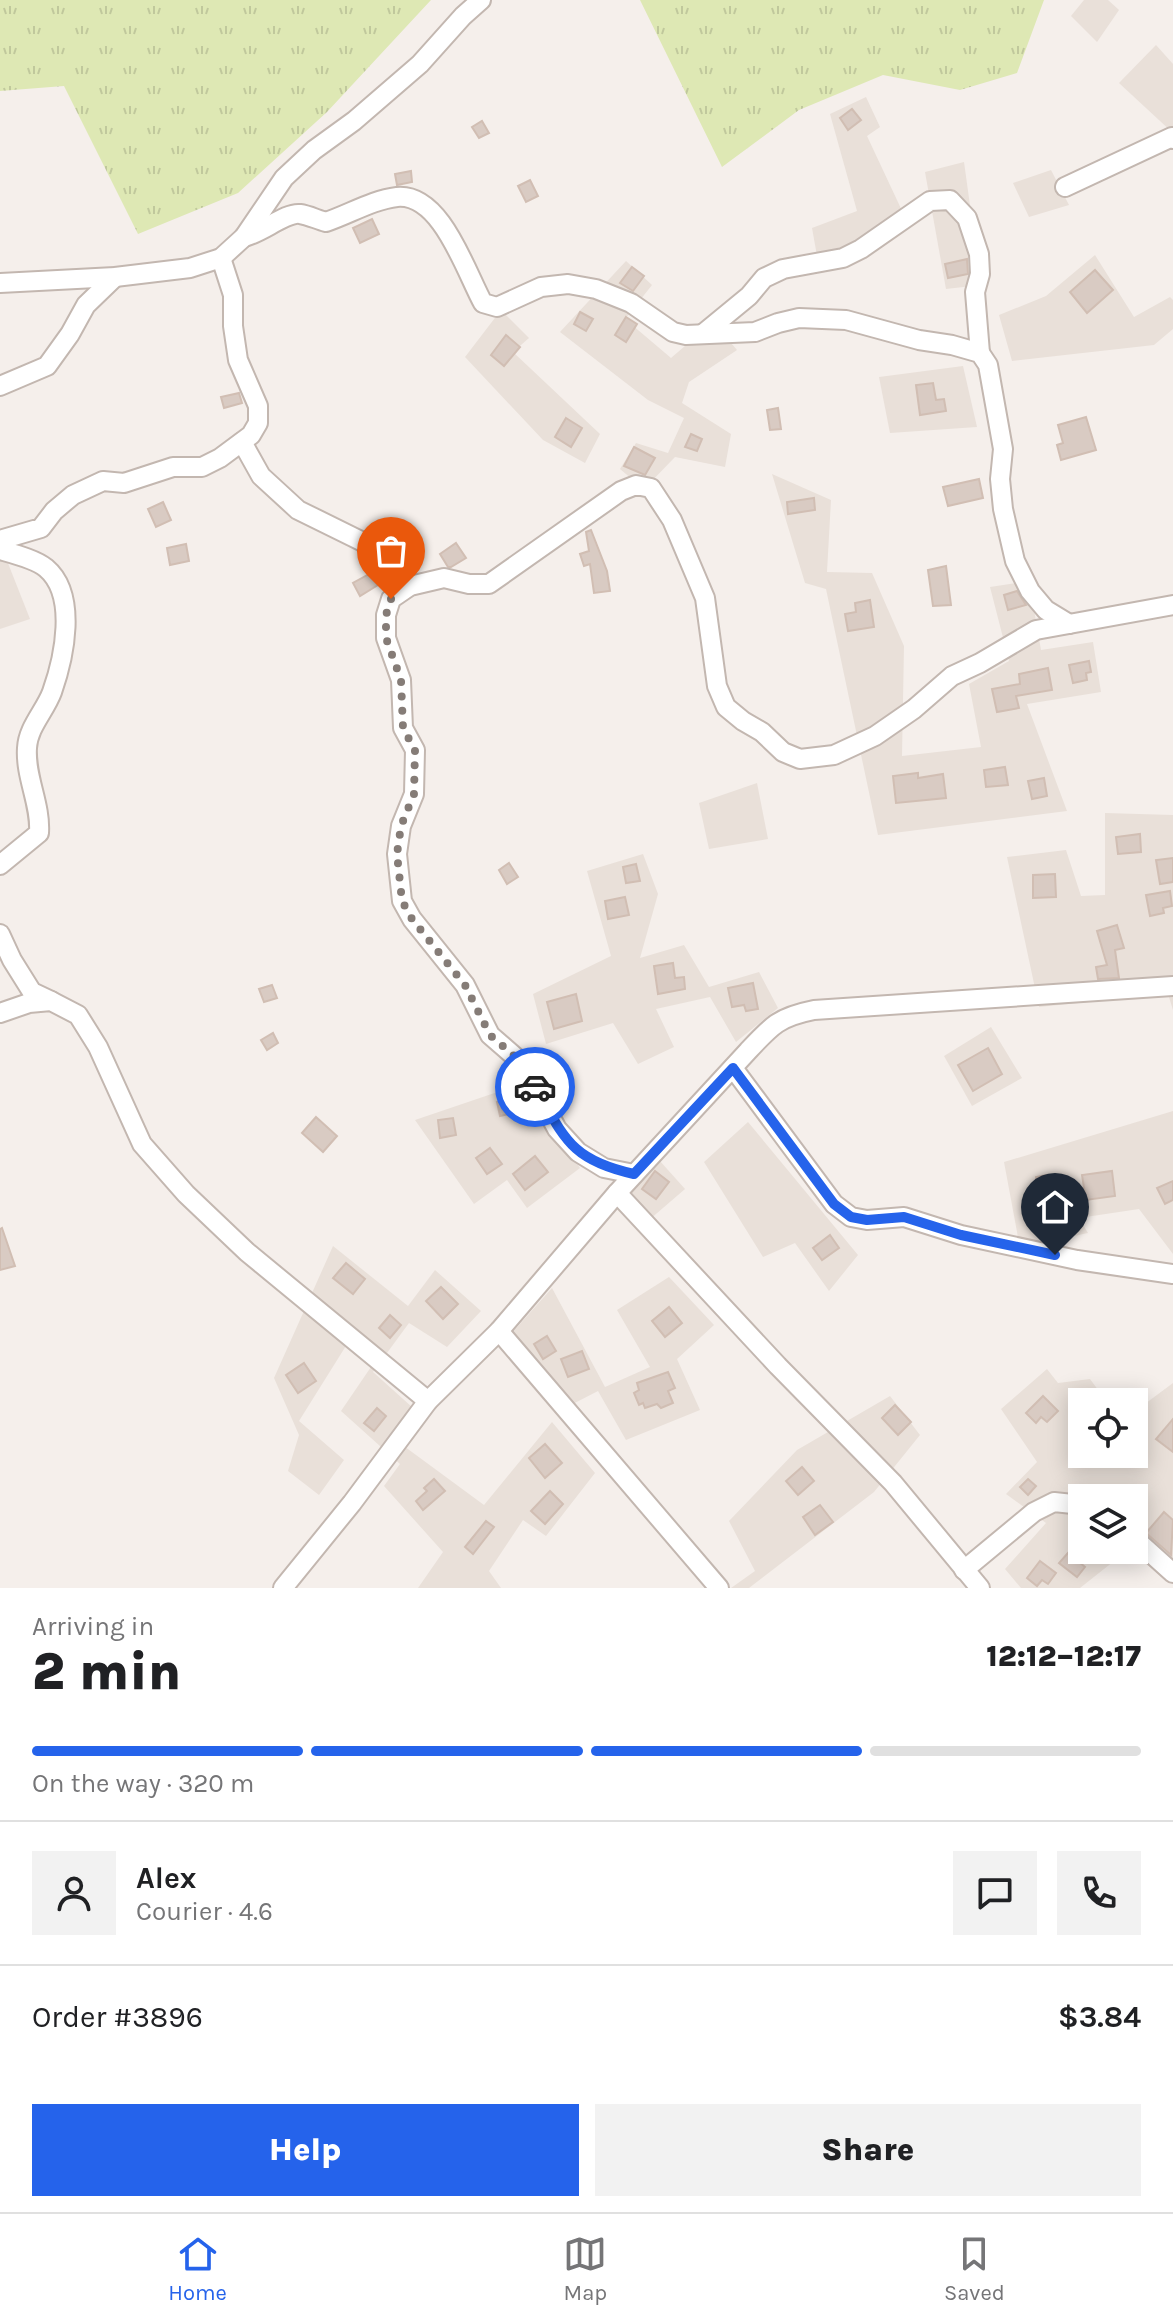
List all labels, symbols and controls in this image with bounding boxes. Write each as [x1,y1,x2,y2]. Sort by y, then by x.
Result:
pin [357,517,425,599]
icon: bag [369,529,413,573]
courier [495,1047,575,1127]
icon: car [513,1065,557,1109]
pin [1021,1173,1089,1255]
icon: home [1033,1185,1077,1229]
map controls [1068,1388,1148,1564]
button: locate [1068,1388,1148,1468]
button: layers [1068,1484,1148,1564]
text: Arriving in [32,1611,154,1642]
text: 12:12–12:17 [986,1638,1141,1674]
text: 2 min [32,1641,181,1702]
text: On the way · 320 m [32,1768,254,1799]
button: person [32,1851,116,1935]
button: chat [953,1851,1037,1935]
button: phone [1057,1851,1141,1935]
text: Alex [136,1860,196,1896]
text: Courier · 4.6 [136,1896,273,1927]
text: Order #3896 [32,1999,203,2035]
text: $3.84 [1058,1999,1141,2035]
button: Help [32,2104,579,2196]
button: Share [595,2104,1141,2196]
tab: Home [168,2232,227,2306]
tab: Map [563,2232,607,2306]
tab: Saved [944,2232,1005,2306]

